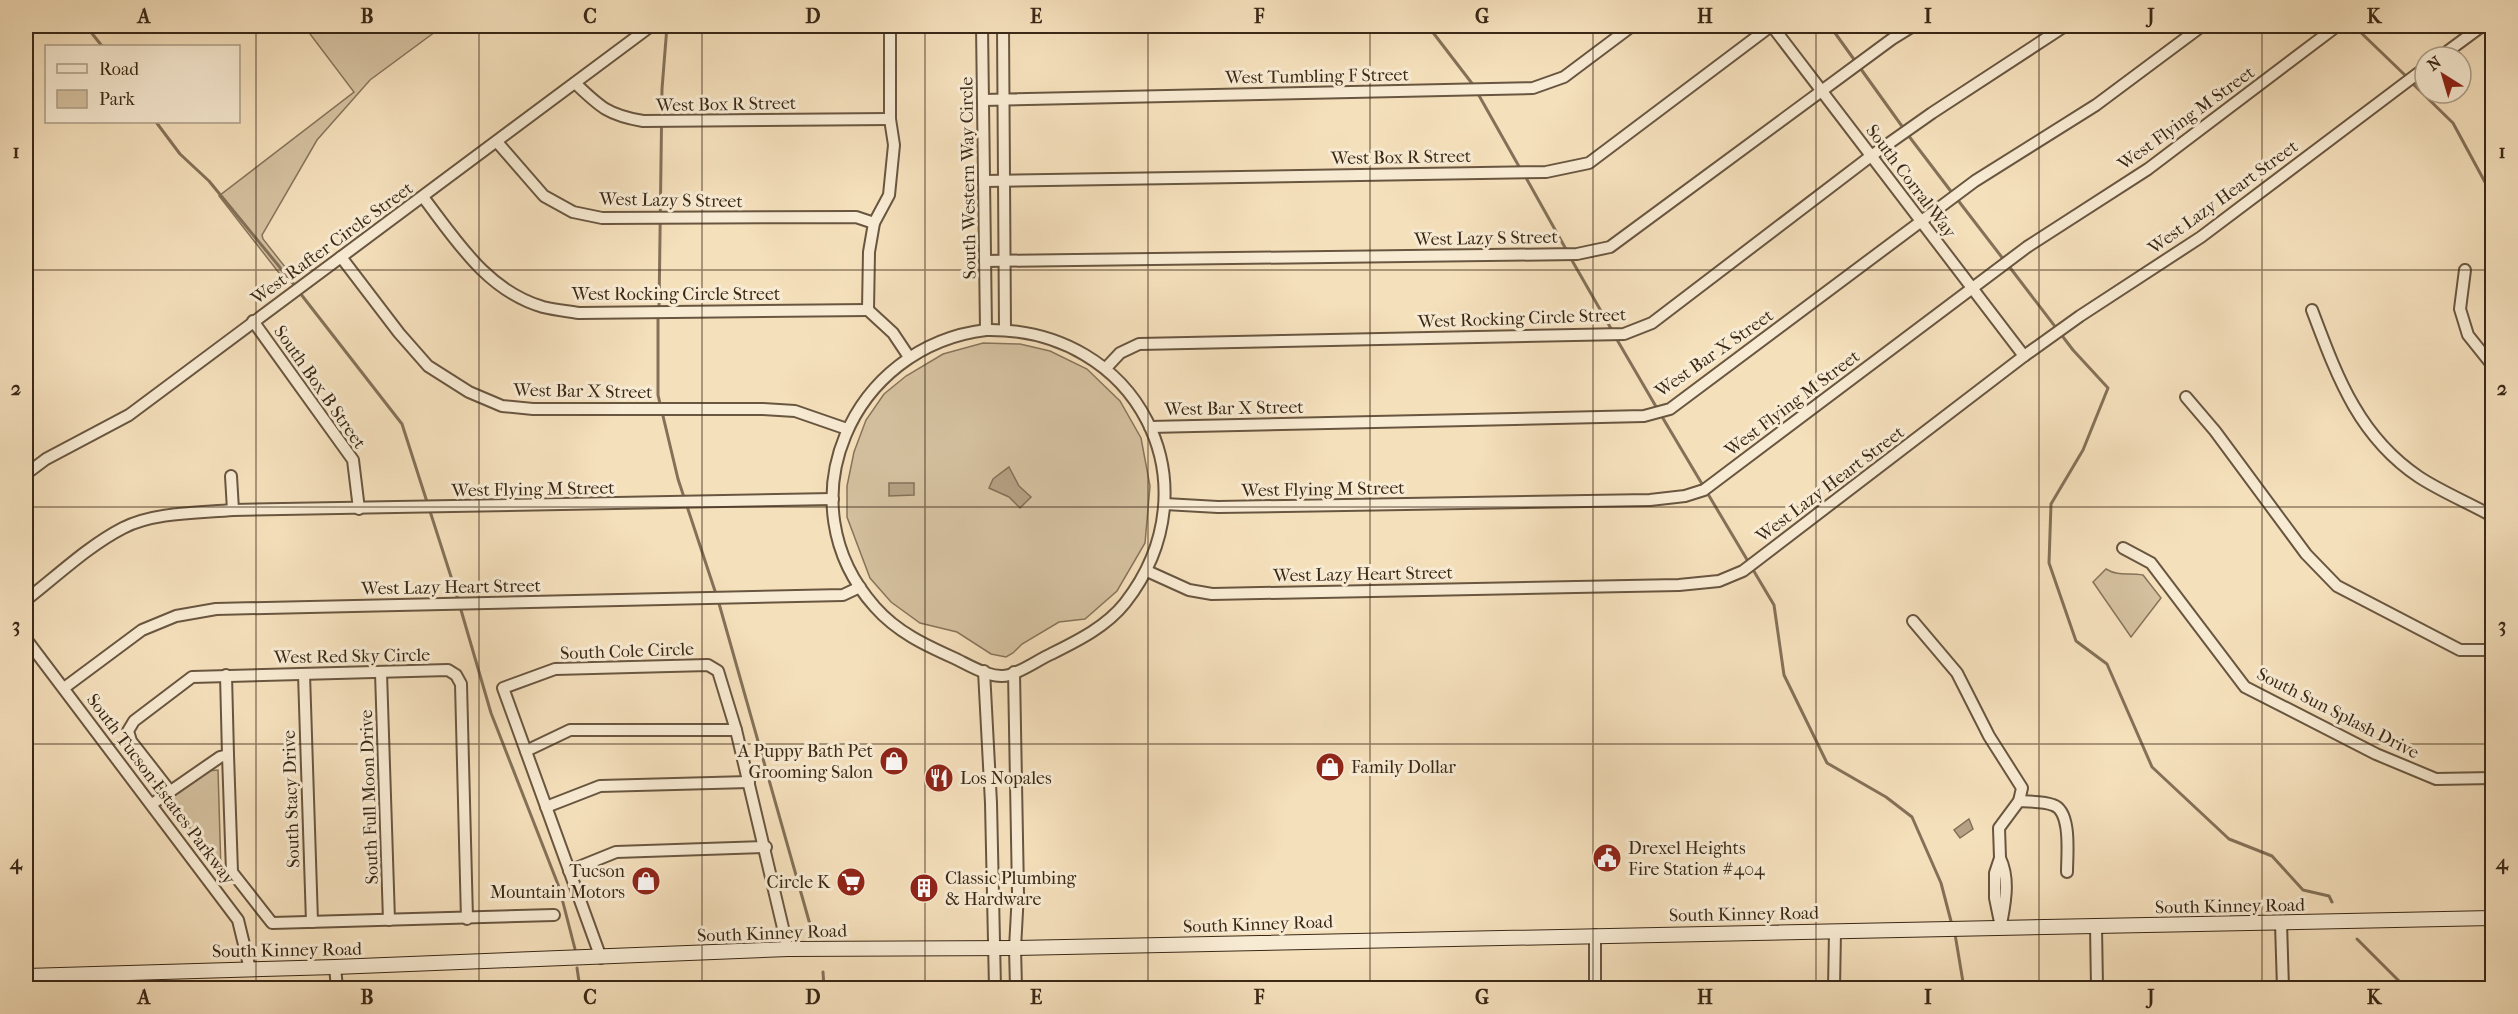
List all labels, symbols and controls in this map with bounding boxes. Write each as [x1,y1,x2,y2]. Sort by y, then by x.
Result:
text: A [136,5,152,28]
text: B [360,5,374,28]
text: C [583,5,597,28]
text: D [805,5,821,28]
text: E [1030,5,1042,28]
text: F [1253,5,1265,28]
text: G [1475,5,1489,28]
text: H [1697,5,1713,28]
text: I [1924,5,1932,28]
text: J [2145,5,2155,28]
text: K [2367,5,2383,28]
legend [45,45,240,123]
north arrow [2413,45,2473,105]
text: N [2424,52,2446,75]
text: Road [99,59,139,80]
street label: West Flying M Street [2113,62,2259,175]
street label: West Tumbling F Street [1224,64,1410,89]
street label: South Western Way Circle [956,76,981,279]
text: Park [99,89,136,110]
street label: West Box R Street [655,93,797,116]
street label: South Corral Way [1861,120,1961,243]
street label: West Lazy Heart Street [2144,136,2303,259]
text: 1 [12,140,20,163]
text: 1 [2498,140,2506,163]
street label: West Box R Street [1330,146,1472,169]
street label: West Rafter Circle Street [247,177,418,310]
street label: West Lazy S Street [598,189,744,212]
street label: West Lazy S Street [1413,227,1559,250]
street label: West Rocking Circle Street [571,284,781,305]
street label: West Rocking Circle Street [1416,304,1627,333]
street label: West Bar X Street [1650,305,1778,403]
street label: South Box B Street [269,322,370,453]
street label: West Flying M Street [1720,346,1864,462]
text: 2 [11,377,21,400]
text: 2 [2497,377,2507,400]
street label: West Bar X Street [512,380,653,403]
street label: West Bar X Street [1163,397,1304,420]
street label: West Lazy Heart Street [1751,422,1909,547]
street label: West Flying M Street [450,478,615,501]
street label: West Flying M Street [1240,478,1405,501]
street label: West Lazy Heart Street [1272,562,1454,587]
street label: West Lazy Heart Street [360,575,542,600]
text: 3 [12,614,20,637]
text: 3 [2498,614,2506,637]
street label: South Cole Circle [560,639,694,664]
street label: West Red Sky Circle [273,645,430,668]
street label: South Sun Splash Drive [2253,663,2422,764]
street label: South Tucson Estates Parkway [82,690,240,890]
street label: South Full Moon Drive [356,709,383,885]
street label: South Stacy Drive [279,730,304,868]
place label: A Puppy Bath Pet Grooming Salon [737,741,874,783]
shop icon: A Puppy Bath Pet Grooming Salon [878,745,910,777]
shop icon: Family Dollar [1314,751,1346,783]
place label: Family Dollar [1351,757,1456,778]
restaurant icon: Los Nopales [923,762,955,794]
place label: Los Nopales [960,768,1052,789]
place label: Drexel Heights Fire Station #404 [1628,838,1765,880]
public building icon: Drexel Heights Fire Station #404 [1591,842,1623,874]
text: 4 [9,851,23,875]
text: 4 [2495,851,2509,875]
place label: Tucson Mountain Motors [490,861,626,903]
shop icon: Tucson Mountain Motors [630,865,662,897]
supermarket icon: Circle K [835,866,867,898]
place label: Classic Plumbing & Hardware [945,868,1077,910]
place label: Circle K [767,872,831,893]
building icon: Classic Plumbing & Hardware [908,872,940,904]
street label: South Kinney Road [2155,895,2305,918]
street label: South Kinney Road [1669,903,1819,926]
street label: South Kinney Road [1183,911,1334,938]
street label: South Kinney Road [697,920,848,947]
street label: South Kinney Road [212,939,362,962]
text: A [136,986,152,1009]
text: B [360,986,374,1009]
text: C [583,986,597,1009]
text: D [805,986,821,1009]
text: E [1030,986,1042,1009]
text: F [1253,986,1265,1009]
text: G [1475,986,1489,1009]
text: H [1697,986,1713,1009]
text: I [1924,986,1932,1009]
text: J [2145,986,2155,1009]
text: K [2367,986,2383,1009]

